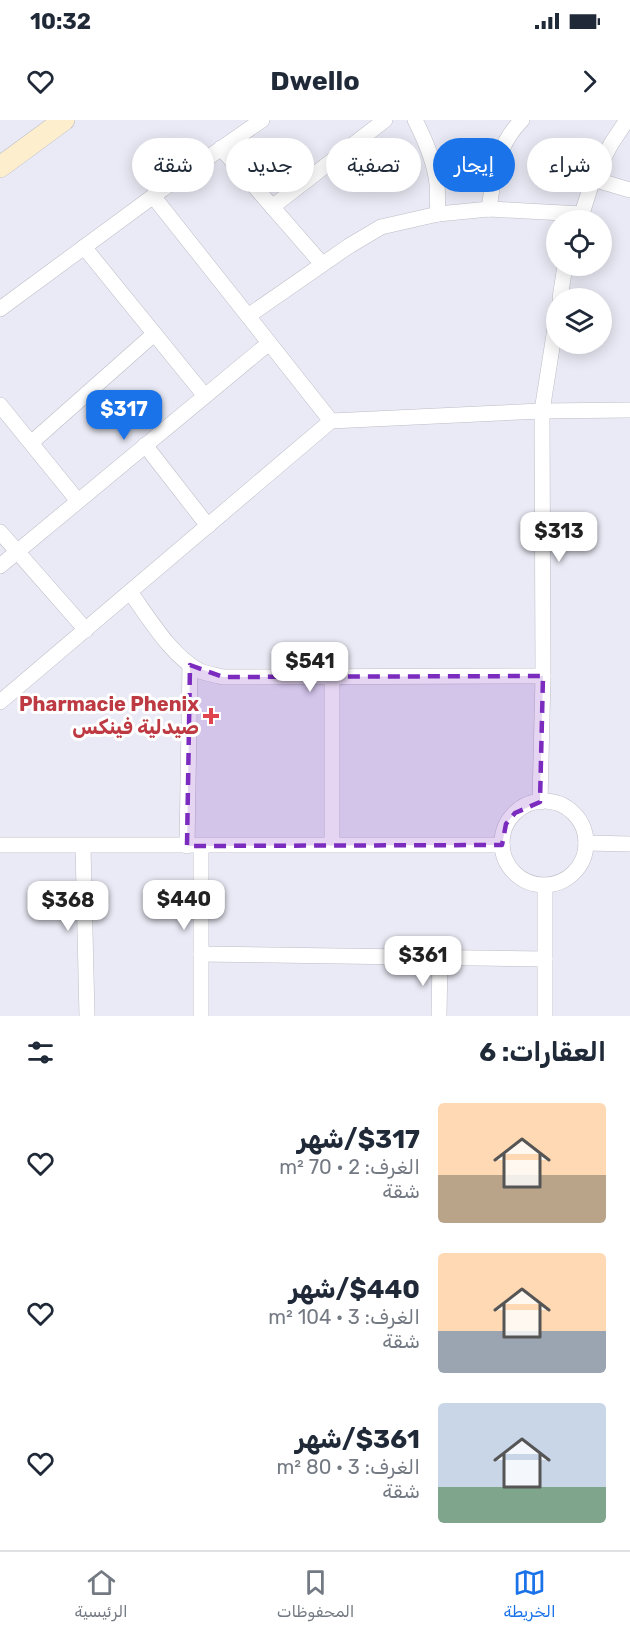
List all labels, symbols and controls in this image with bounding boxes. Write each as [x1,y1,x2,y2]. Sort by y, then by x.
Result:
text: 10:32 [30,8,91,35]
icon: heart [24,65,57,98]
text: Dwello [270,65,360,97]
icon: forward [573,65,606,98]
chip: شقة [132,138,214,192]
chip: جديد [226,138,314,192]
chip: تصفية [326,138,421,192]
chip: إيجار [433,138,515,192]
chip: شراء [527,138,612,192]
map controls [546,210,612,354]
button: locate [546,210,612,276]
button: layers [546,288,612,354]
pin: $317 [88,390,160,441]
text: $317 [100,397,148,421]
pin: $313 [523,512,595,563]
text: $313 [534,519,584,543]
pin: $541 [274,642,346,693]
text: $541 [285,649,335,673]
place label: Pharmacie Phenix صيدلية فينكس [19,692,199,739]
marker: Pharmacie Phenix صيدلية فينكس [204,709,218,723]
pin: $440 [148,880,220,931]
pin: $368 [32,881,104,932]
text: $440 [157,887,211,911]
text: $368 [41,888,95,912]
pin: $361 [387,936,459,987]
text: $361 [398,943,448,967]
icon: filters [24,1036,57,1069]
text: العقارات: 6 [479,1037,606,1068]
text: $317/شهر [297,1124,420,1155]
icon: home [486,1127,558,1199]
icon: heart [24,1147,57,1180]
text: الغرف: 2 · 70 m² [279,1155,420,1179]
text: شقة [382,1179,420,1203]
text: $440/شهر [289,1274,420,1305]
icon: home [486,1277,558,1349]
icon: heart [24,1297,57,1330]
text: الغرف: 3 · 104 m² [268,1305,420,1329]
text: شقة [382,1329,420,1353]
text: $361/شهر [295,1424,420,1455]
icon: home [486,1427,558,1499]
icon: heart [24,1447,57,1480]
text: الغرف: 3 · 80 m² [277,1455,420,1479]
text: شقة [382,1479,420,1503]
tab: الرئيسية [75,1566,128,1621]
tab: المحفوظات [277,1566,354,1621]
tab: الخريطة [503,1566,556,1621]

